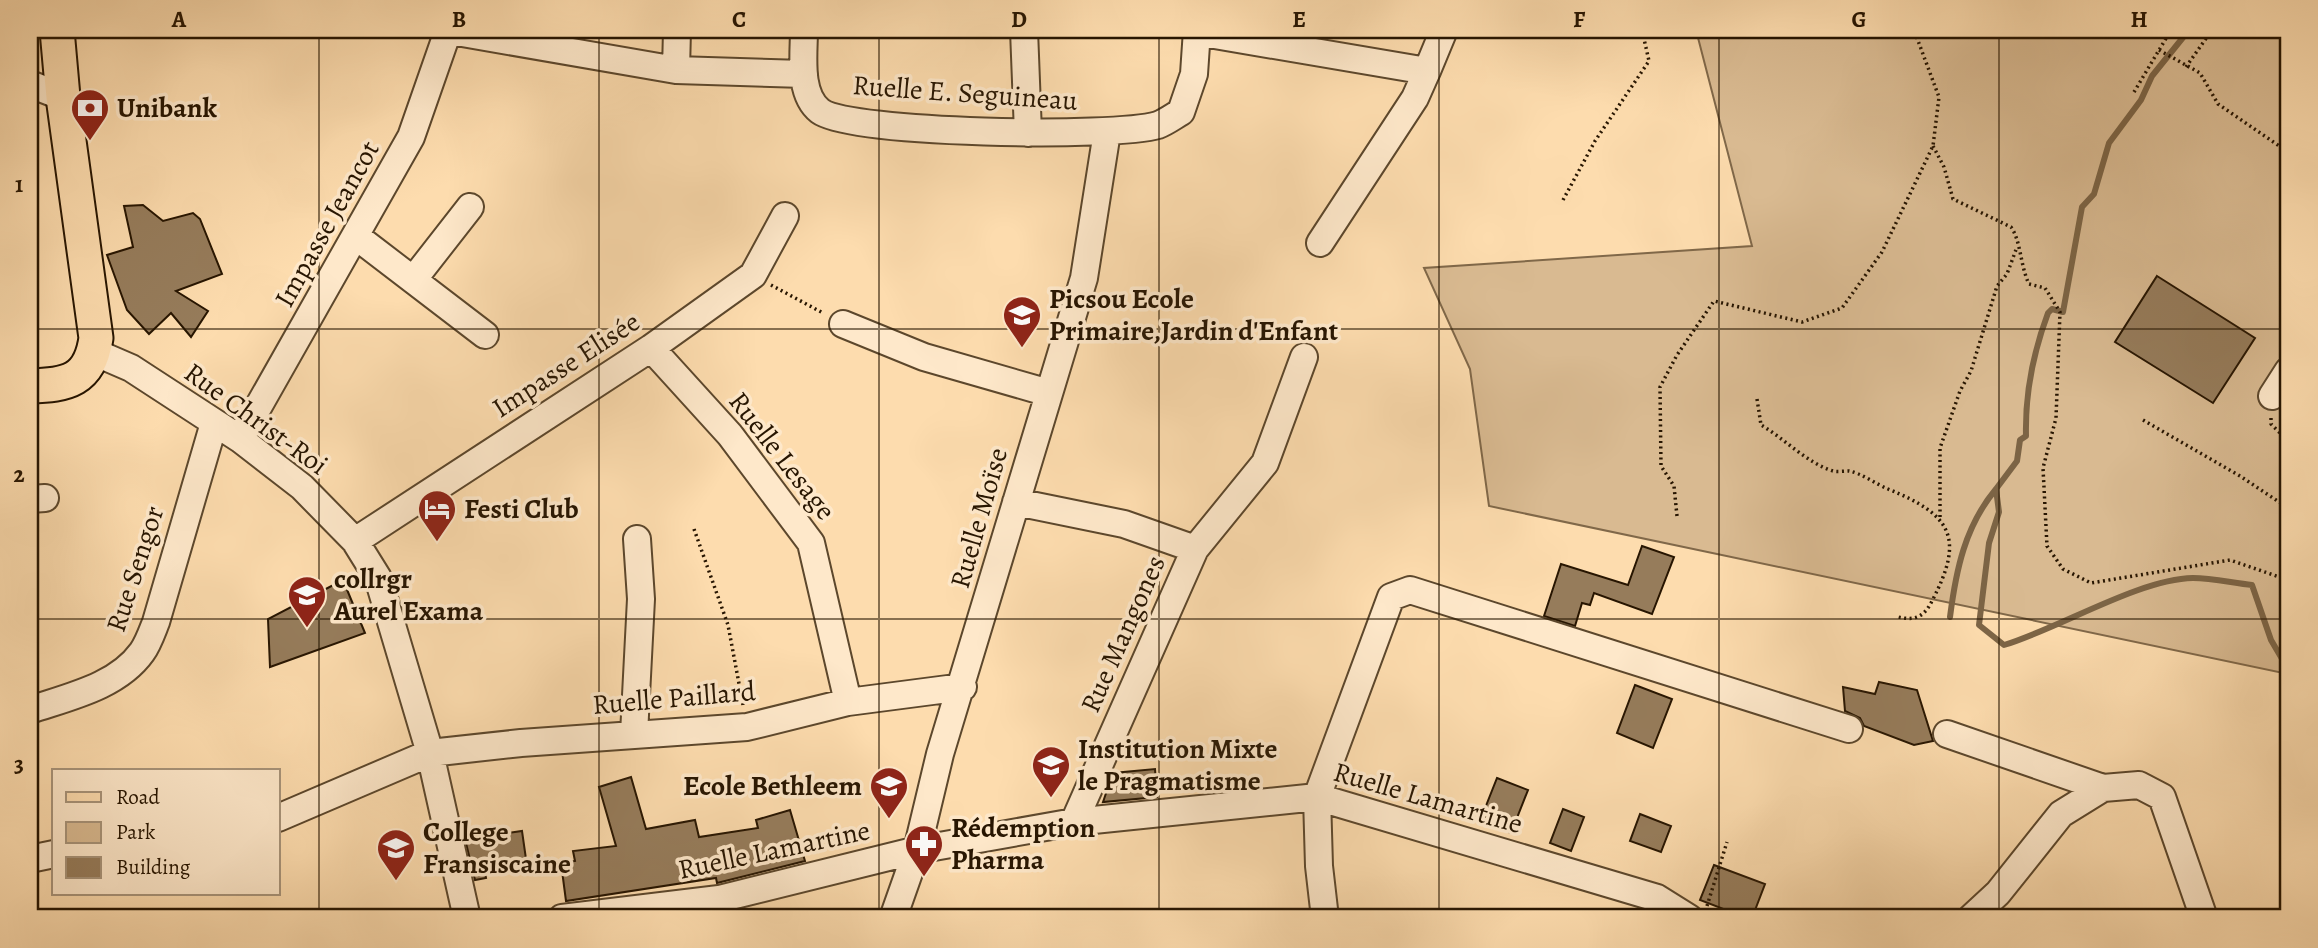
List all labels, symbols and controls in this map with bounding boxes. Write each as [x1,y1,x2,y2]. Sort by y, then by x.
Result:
text: A [171,4,187,35]
text: B [452,4,466,35]
text: C [732,4,746,35]
text: D [1011,4,1027,35]
text: E [1292,4,1306,35]
text: F [1573,4,1586,35]
text: G [1851,4,1867,35]
text: H [2130,4,2148,35]
street label: Ruelle E. Seguineau [851,66,1080,120]
bank icon: Unibank [69,87,111,142]
place label: Unibank [117,89,217,127]
street label: Impasse Jeancot [265,134,389,314]
text: 1 [15,169,23,200]
place label: Picsou Ecole Primaire,Jardin d'Enfant [1049,280,1338,350]
school or university icon: Picsou Ecole Primaire,Jardin d'Enfant [1001,294,1043,349]
street label: Impasse Elisée [485,303,647,427]
street label: Rue Christ-Roi [176,354,336,484]
street label: Ruelle Lesage [720,384,844,528]
street label: Ruelle Moïse [941,443,1017,593]
text: 2 [13,459,25,490]
hotel icon: Festi Club [416,488,458,543]
place label: Festi Club [464,490,579,528]
street label: Rue Sengor [97,501,173,637]
street label: Rue Mangones [1071,549,1175,719]
place label: collrgr Aurel Exama [333,560,484,630]
school or university icon: collrgr Aurel Exama [286,574,328,629]
street label: Ruelle Paillard [591,672,758,724]
place label: Institution Mixte le Pragmatisme [1078,730,1278,800]
school or university icon: Institution Mixte le Pragmatisme [1030,744,1072,799]
text: 3 [14,749,24,780]
street label: Ruelle Lamartine [1329,753,1527,843]
school or university icon: Ecole Bethleem [868,765,910,820]
place label: Ecole Bethleem [683,767,862,805]
legend [52,769,280,895]
text: Road [116,783,160,811]
place label: Rédemption Pharma [951,809,1095,879]
street label: Ruelle Lamartine [675,811,873,889]
place label: College Fransiscaine [423,813,571,883]
text: Park [116,818,156,846]
pharmacy icon: Rédemption Pharma [903,823,945,878]
school or university icon: College Fransiscaine [375,827,417,882]
text: Building [116,853,191,881]

